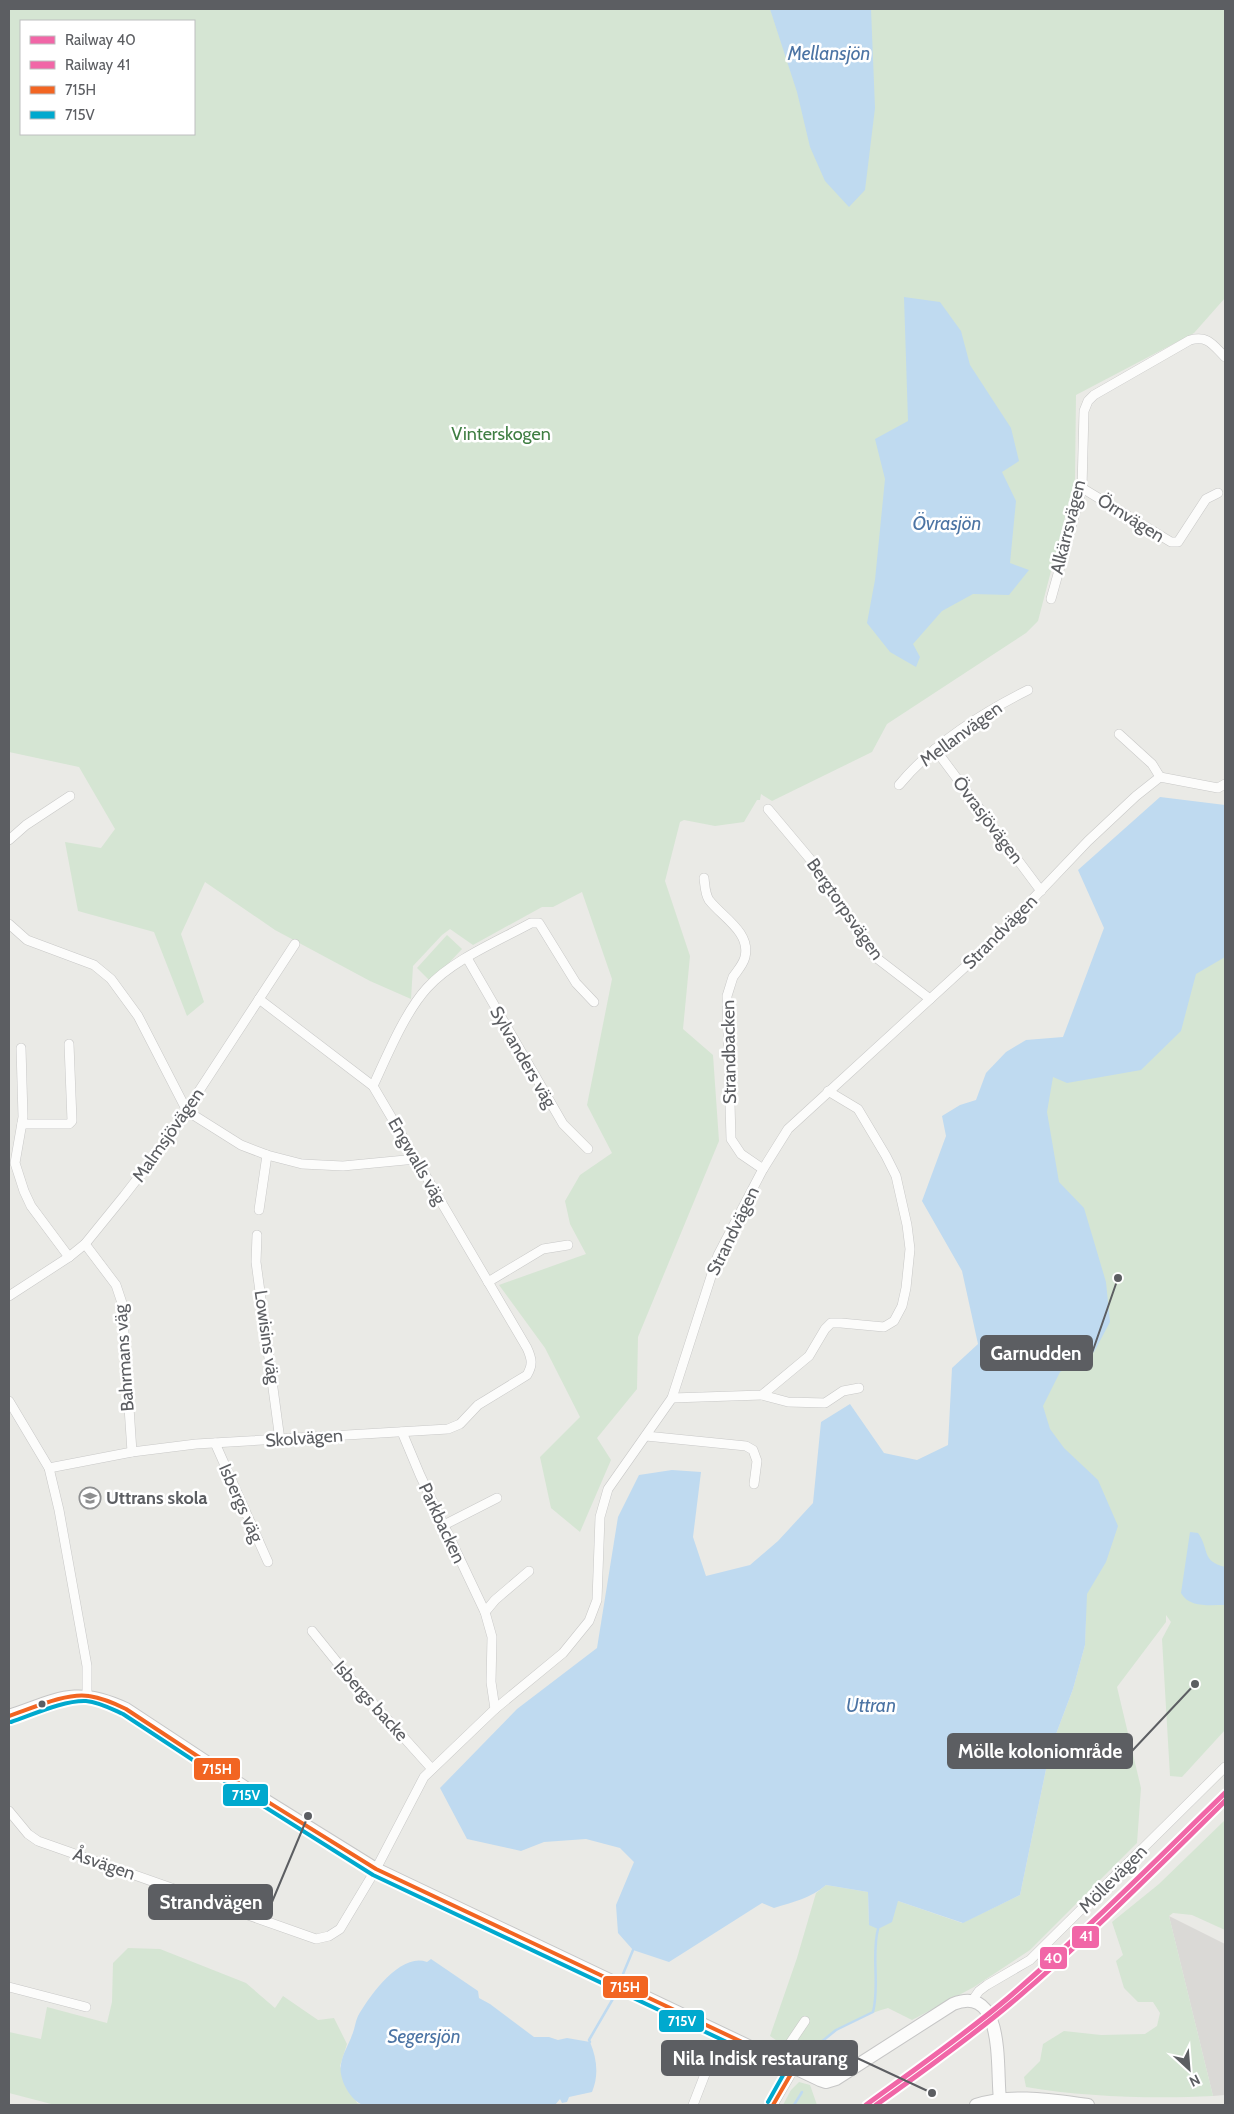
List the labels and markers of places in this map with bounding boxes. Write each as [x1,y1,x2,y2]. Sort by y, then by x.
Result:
callout: Garnudden [981,1336,1092,1370]
school or university icon: Uttrans skola [78,1486,102,1510]
place label: Uttrans skola [106,1487,208,1509]
unlabelled marker [37,1699,47,1709]
callout: Mölle koloniområde [948,1734,1132,1768]
callout: Strandvägen [149,1885,272,1919]
callout: Nila Indisk restaurang [662,2041,857,2075]

